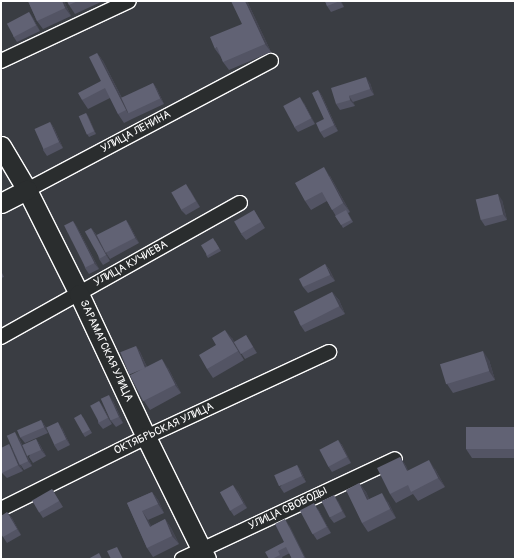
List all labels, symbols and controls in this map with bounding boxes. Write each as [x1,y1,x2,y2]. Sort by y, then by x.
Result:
street label: УЛИЦА ЛЕНИНА [99,108,173,156]
street label: УЛИЦА КУЧИЕВА [92,238,170,290]
street label: ЗАРАМАГСКАЯ УЛИЦА [77,298,135,404]
street label: ОКТЯБРЬСКАЯ УЛИЦА [112,400,216,458]
street label: УЛИЦА СВОБОДЫ [247,485,329,533]

